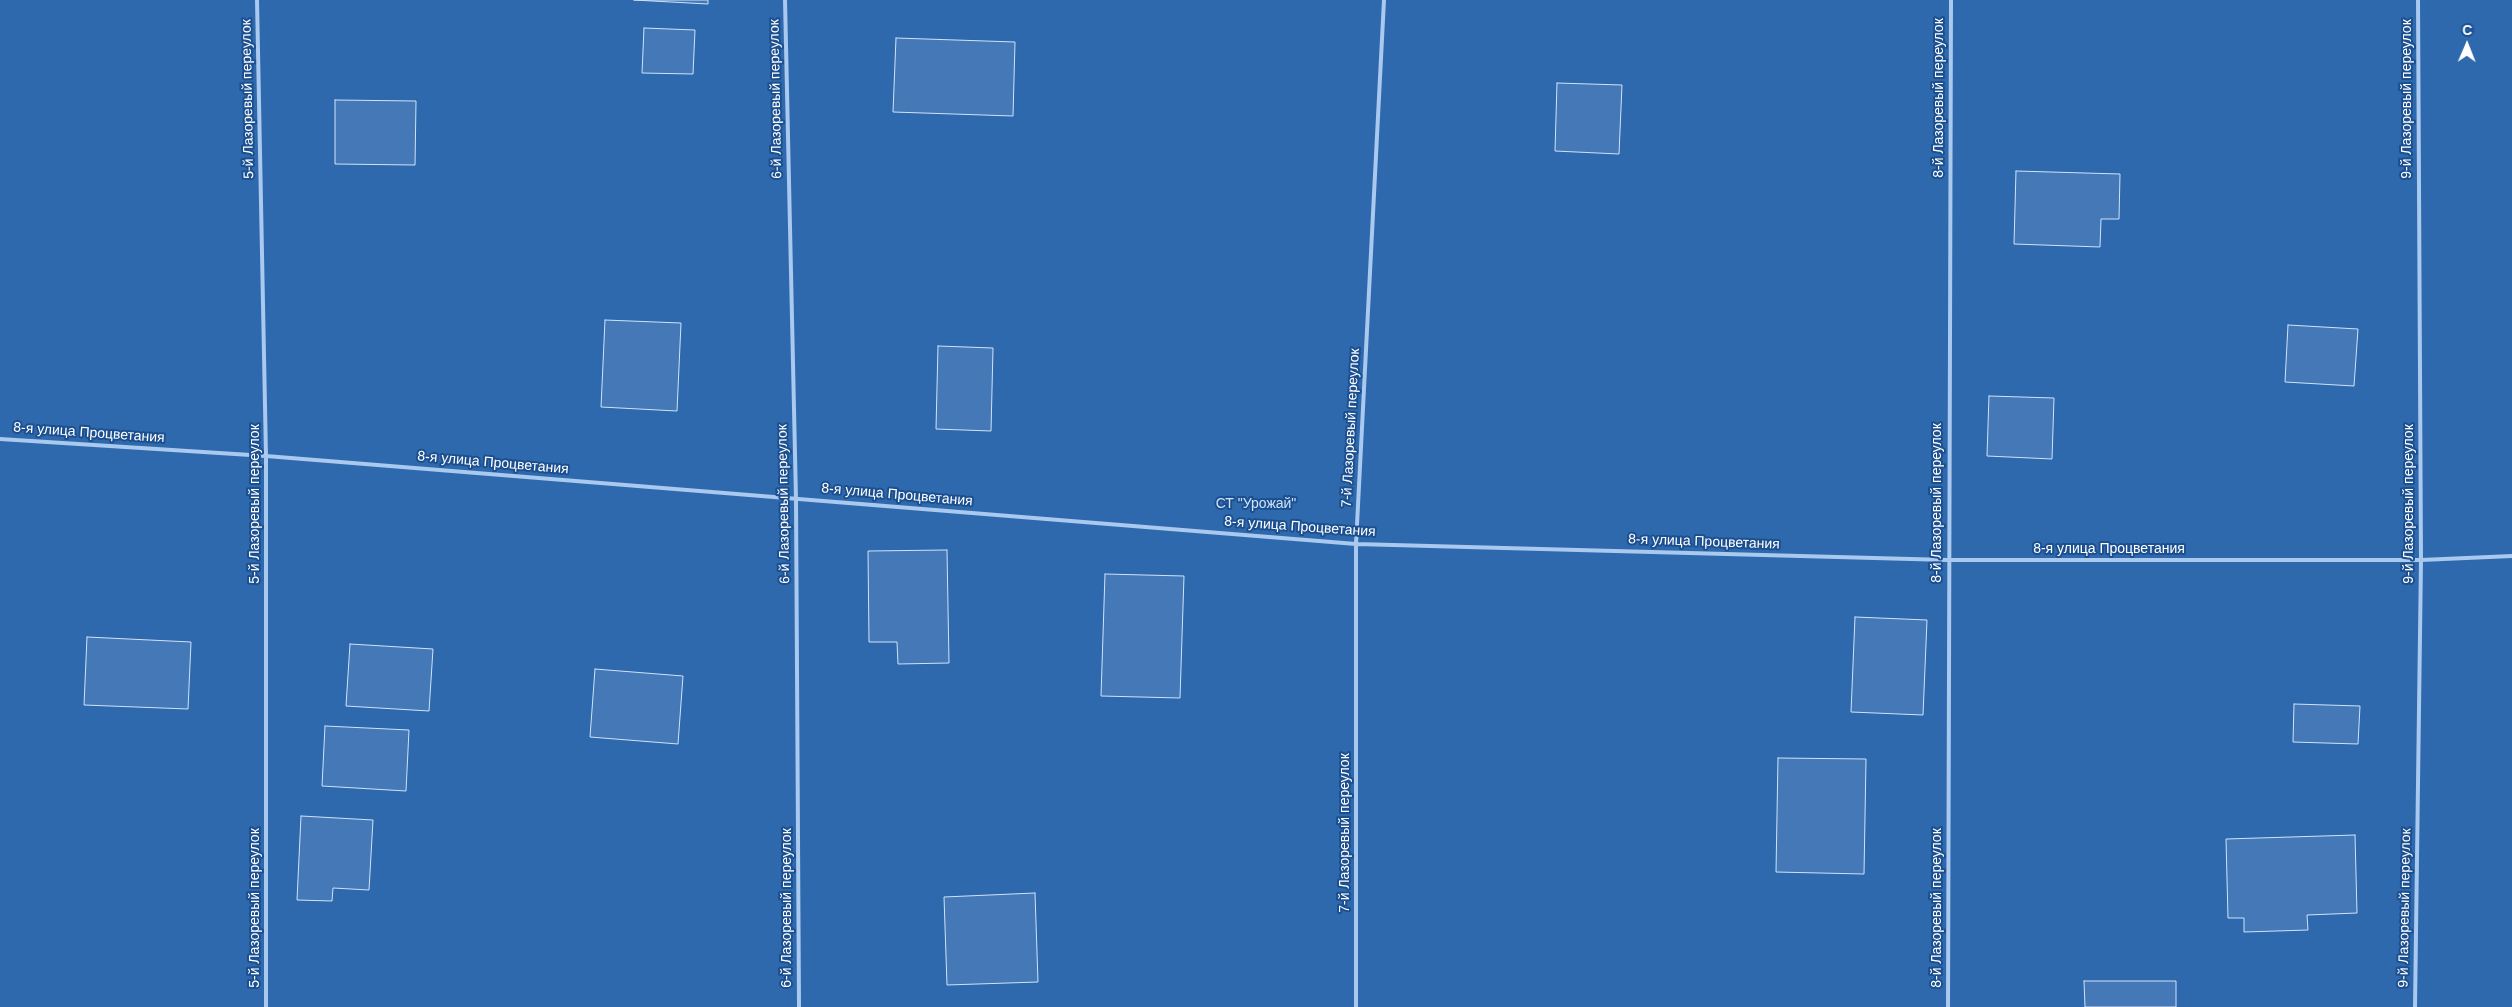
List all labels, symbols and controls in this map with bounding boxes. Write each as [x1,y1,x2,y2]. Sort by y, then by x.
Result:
street label: 8-й Лазоревый переулок [1931,18,1947,178]
street label: 5-й Лазоревый переулок [238,19,258,179]
street label: 6-й Лазоревый переулок [766,19,786,179]
street label: 9-й Лазоревый переулок [2399,19,2415,179]
north arrow [2442,20,2492,70]
text: С [2462,22,2472,38]
street label: 7-й Лазоревый переулок [1338,348,1364,508]
street label: 8-я улица Процветания [13,419,165,447]
street label: 8-й Лазоревый переулок [1929,423,1945,583]
street label: 5-й Лазоревый переулок [247,424,263,584]
street label: 6-й Лазоревый переулок [774,424,794,584]
street label: 9-й Лазоревый переулок [2401,424,2417,584]
street label: 8-я улица Процветания [417,448,569,478]
street label: 8-я улица Процветания [821,480,973,510]
park label: СТ "Урожай" [1216,496,1296,512]
street label: 8-я улица Процветания [1224,513,1376,541]
street label: 8-я улица Процветания [1628,531,1780,553]
street label: 8-я улица Процветания [2033,541,2185,557]
street label: 7-й Лазоревый переулок [1337,753,1353,913]
street label: 5-й Лазоревый переулок [247,828,263,988]
street label: 6-й Лазоревый переулок [779,828,795,988]
street label: 8-й Лазоревый переулок [1929,828,1945,988]
street label: 9-й Лазоревый переулок [2395,828,2415,988]

